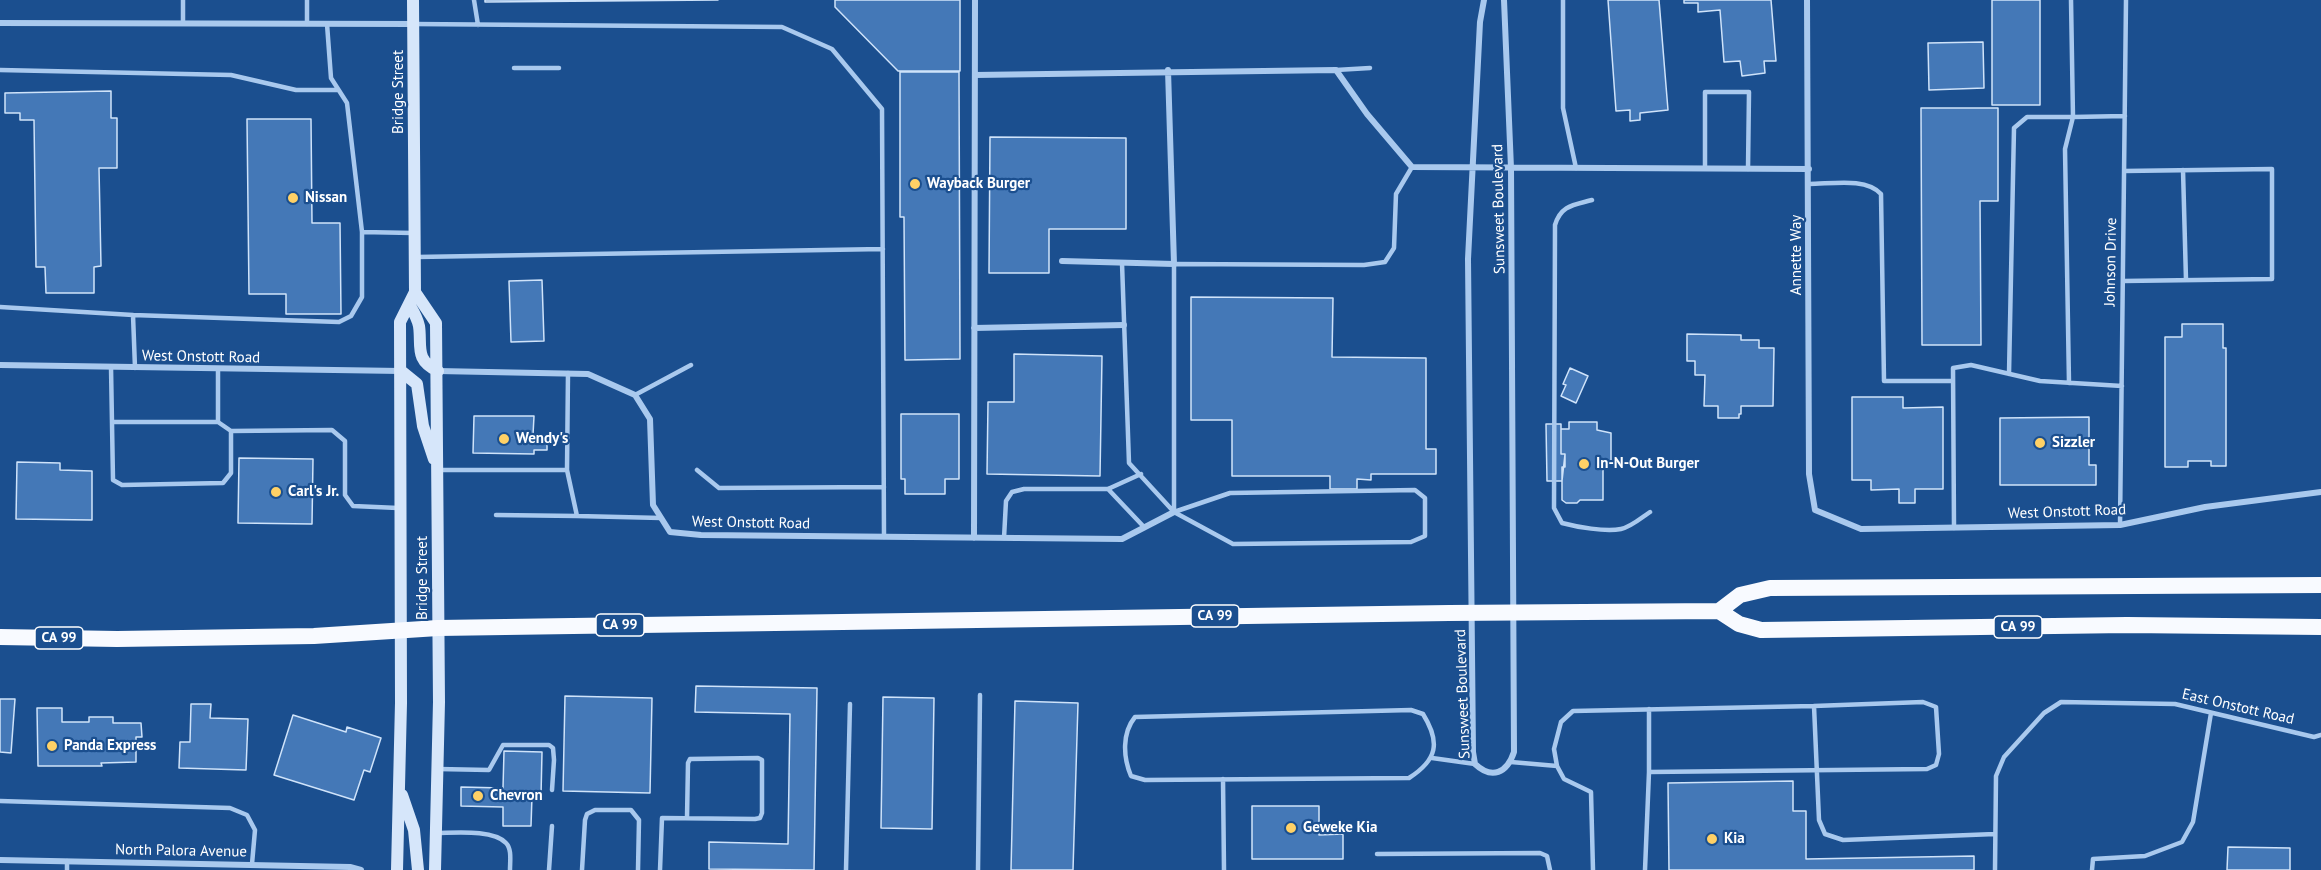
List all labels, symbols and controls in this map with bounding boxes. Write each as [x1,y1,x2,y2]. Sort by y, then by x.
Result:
street label: Bridge Street [390,50,408,134]
street label: Sunsweet Boulevard [1489,144,1509,274]
place label: Wayback Burger [927,175,1030,193]
marker: Wayback Burger [908,177,922,191]
place label: Nissan [305,189,347,207]
marker: Nissan [286,191,300,205]
street label: Annette Way [1788,215,1806,295]
street label: Johnson Drive [2101,217,2121,307]
street label: West Onstott Road [142,347,260,367]
place label: Wendy's [516,430,568,448]
marker: Wendy's [497,432,511,446]
place label: Sizzler [2052,434,2095,452]
marker: Sizzler [2033,436,2047,450]
place label: In-N-Out Burger [1596,455,1699,473]
marker: In-N-Out Burger [1577,457,1591,471]
place label: Carl's Jr. [288,483,339,501]
marker: Carl's Jr. [269,485,283,499]
street label: West Onstott Road [2007,501,2127,523]
street label: West Onstott Road [692,513,810,533]
street label: Bridge Street [414,536,432,620]
road number: CA 99 [1191,605,1239,627]
road number: CA 99 [596,614,644,636]
road number: CA 99 [1994,616,2042,638]
road number: CA 99 [35,627,83,649]
street label: Sunsweet Boulevard [1452,629,1474,759]
street label: East Onstott Road [2180,685,2296,729]
place label: Panda Express [64,737,156,755]
marker: Panda Express [45,739,59,753]
place label: Chevron [490,787,543,805]
marker: Chevron [471,789,485,803]
place label: Geweke Kia [1303,819,1377,837]
marker: Geweke Kia [1284,821,1298,835]
place label: Kia [1724,830,1745,848]
marker: Kia [1705,832,1719,846]
street label: North Palora Avenue [115,841,247,861]

